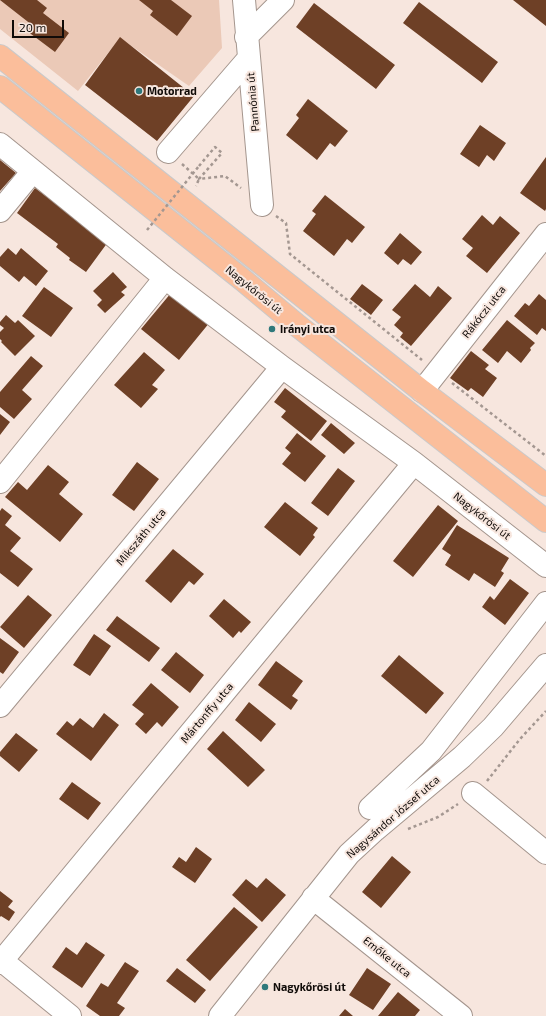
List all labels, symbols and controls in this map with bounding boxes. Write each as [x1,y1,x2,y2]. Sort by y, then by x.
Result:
scale bar [14,12,66,38]
text: 20 m [19,20,46,34]
street label: Pannónia út [244,72,262,132]
place label: Motorrad [147,84,197,98]
marker: Motorrad [134,86,144,96]
street label: Nagykőrösi út [223,263,285,317]
street label: Rákóczi utca [460,283,508,341]
place label: Irányi utca [280,322,335,336]
marker: Irányi utca [267,324,277,334]
street label: Nagykőrösi út [451,490,513,542]
street label: Mikszáth utca [113,506,169,568]
street label: Mártonffy utca [178,680,236,746]
street label: Nagysándor József utca [344,773,442,861]
street label: Emőke utca [360,934,414,980]
place label: Nagykőrösi út [273,980,346,994]
marker: Nagykőrösi út [260,982,270,992]

